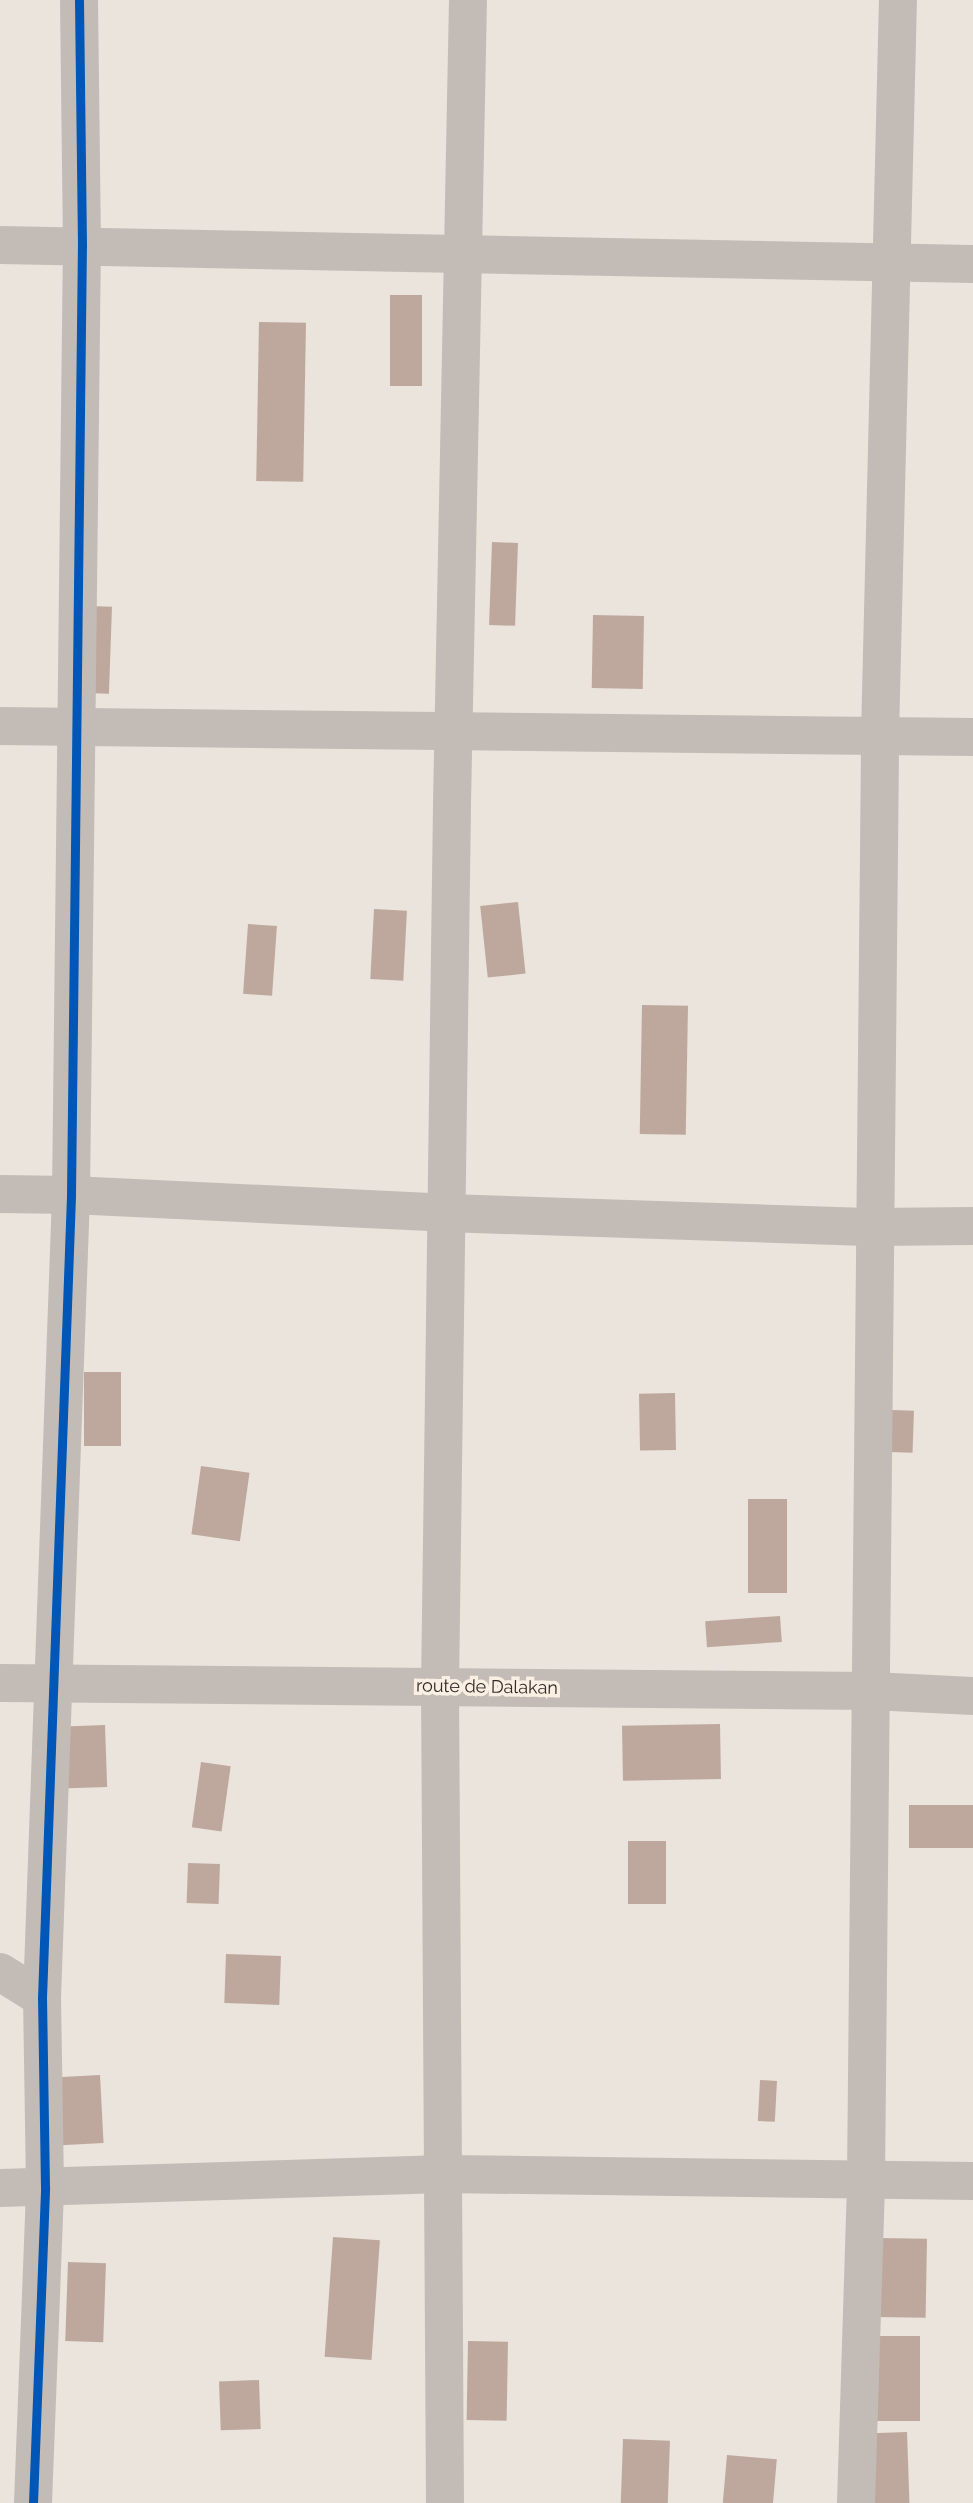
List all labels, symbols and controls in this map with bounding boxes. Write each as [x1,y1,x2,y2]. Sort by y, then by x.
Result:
street label: route de Dalakan [416,1675,558,1699]

